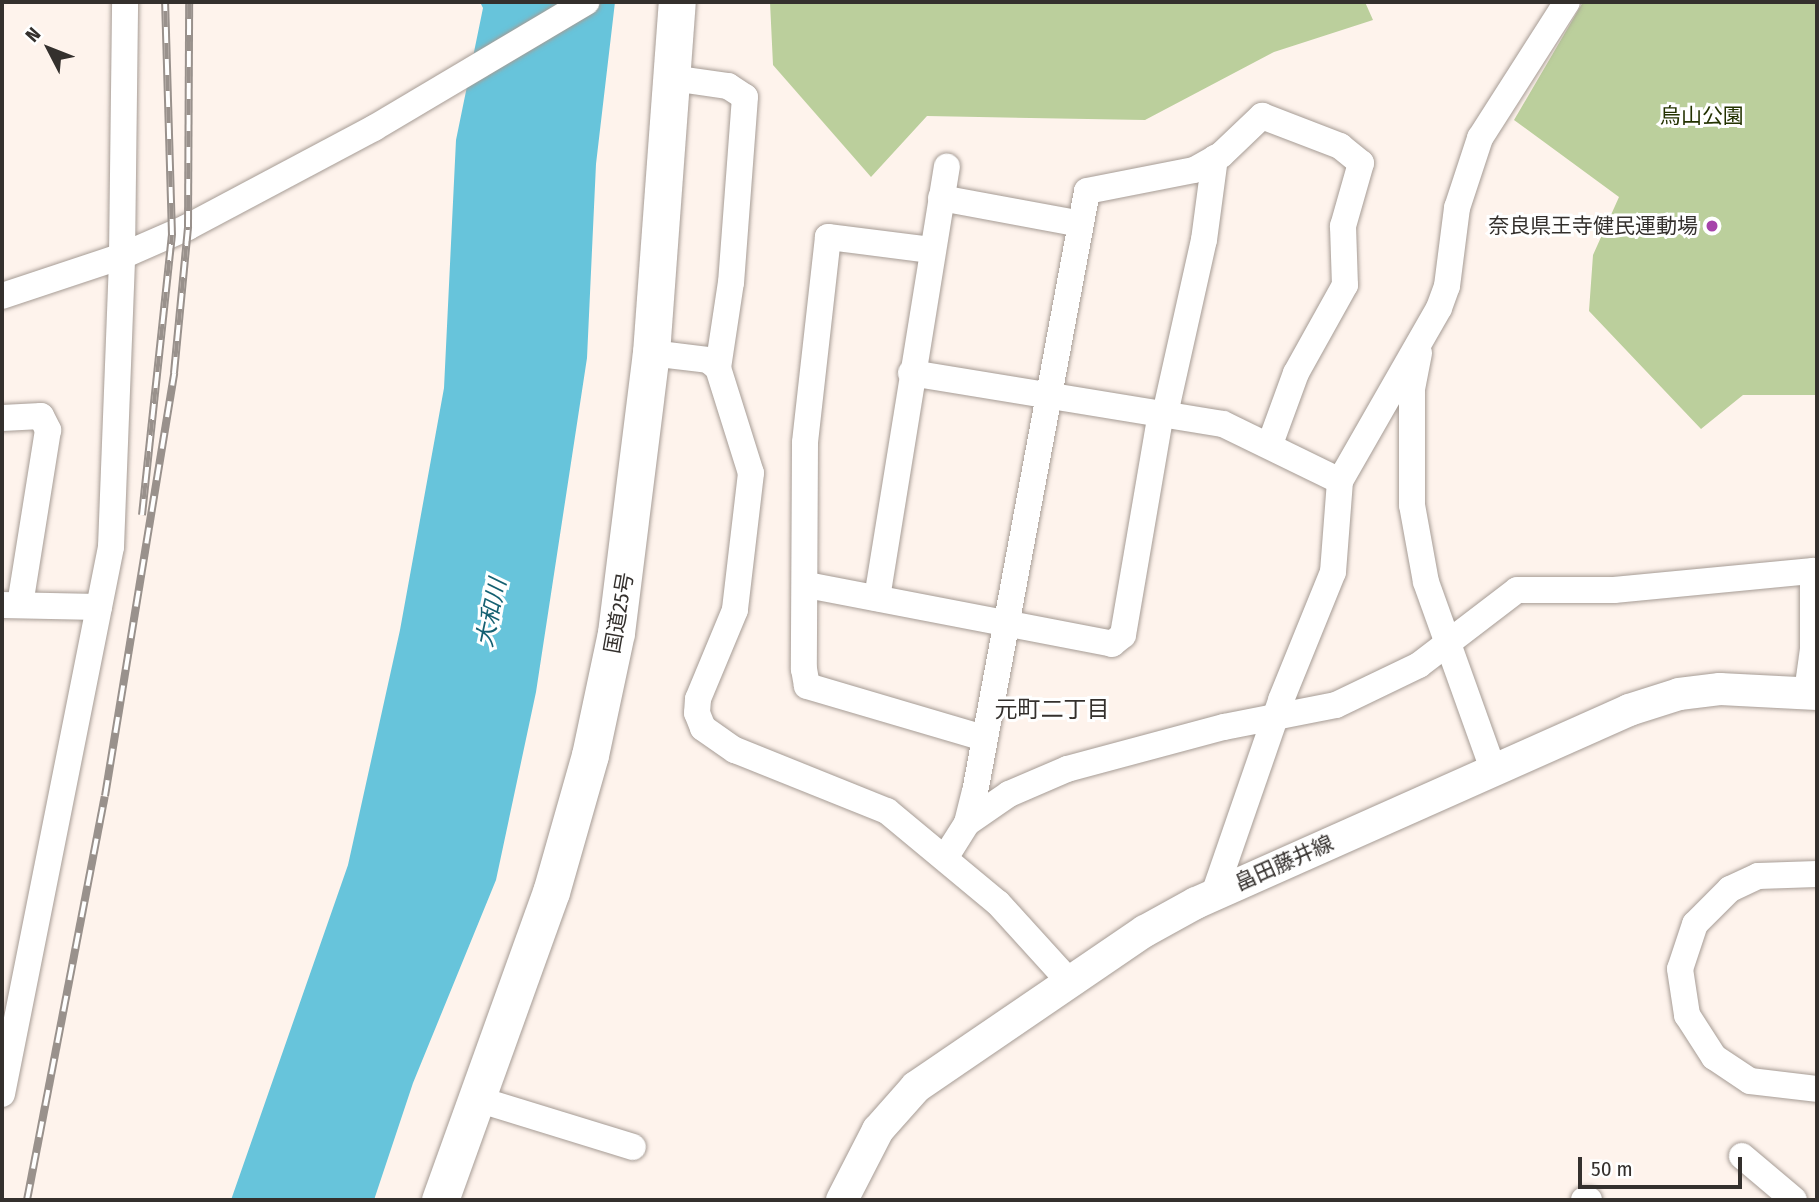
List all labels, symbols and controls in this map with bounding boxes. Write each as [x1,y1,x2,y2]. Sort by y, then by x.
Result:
north arrow [14,14,84,84]
text: N [21,23,45,47]
park label: 烏山公園 [1660,103,1744,129]
place label: 奈良県王寺健民運動場 [1488,213,1698,239]
marker: 奈良県王寺健民運動場 [1704,218,1720,234]
street label: 国道25号 [599,570,639,656]
water label: 大和川 [470,576,512,650]
district label: 元町二丁目 [995,695,1109,723]
street label: 畠田藤井線 [1231,830,1337,896]
scale bar [1581,1142,1745,1186]
text: 50 m [1591,1156,1633,1182]

